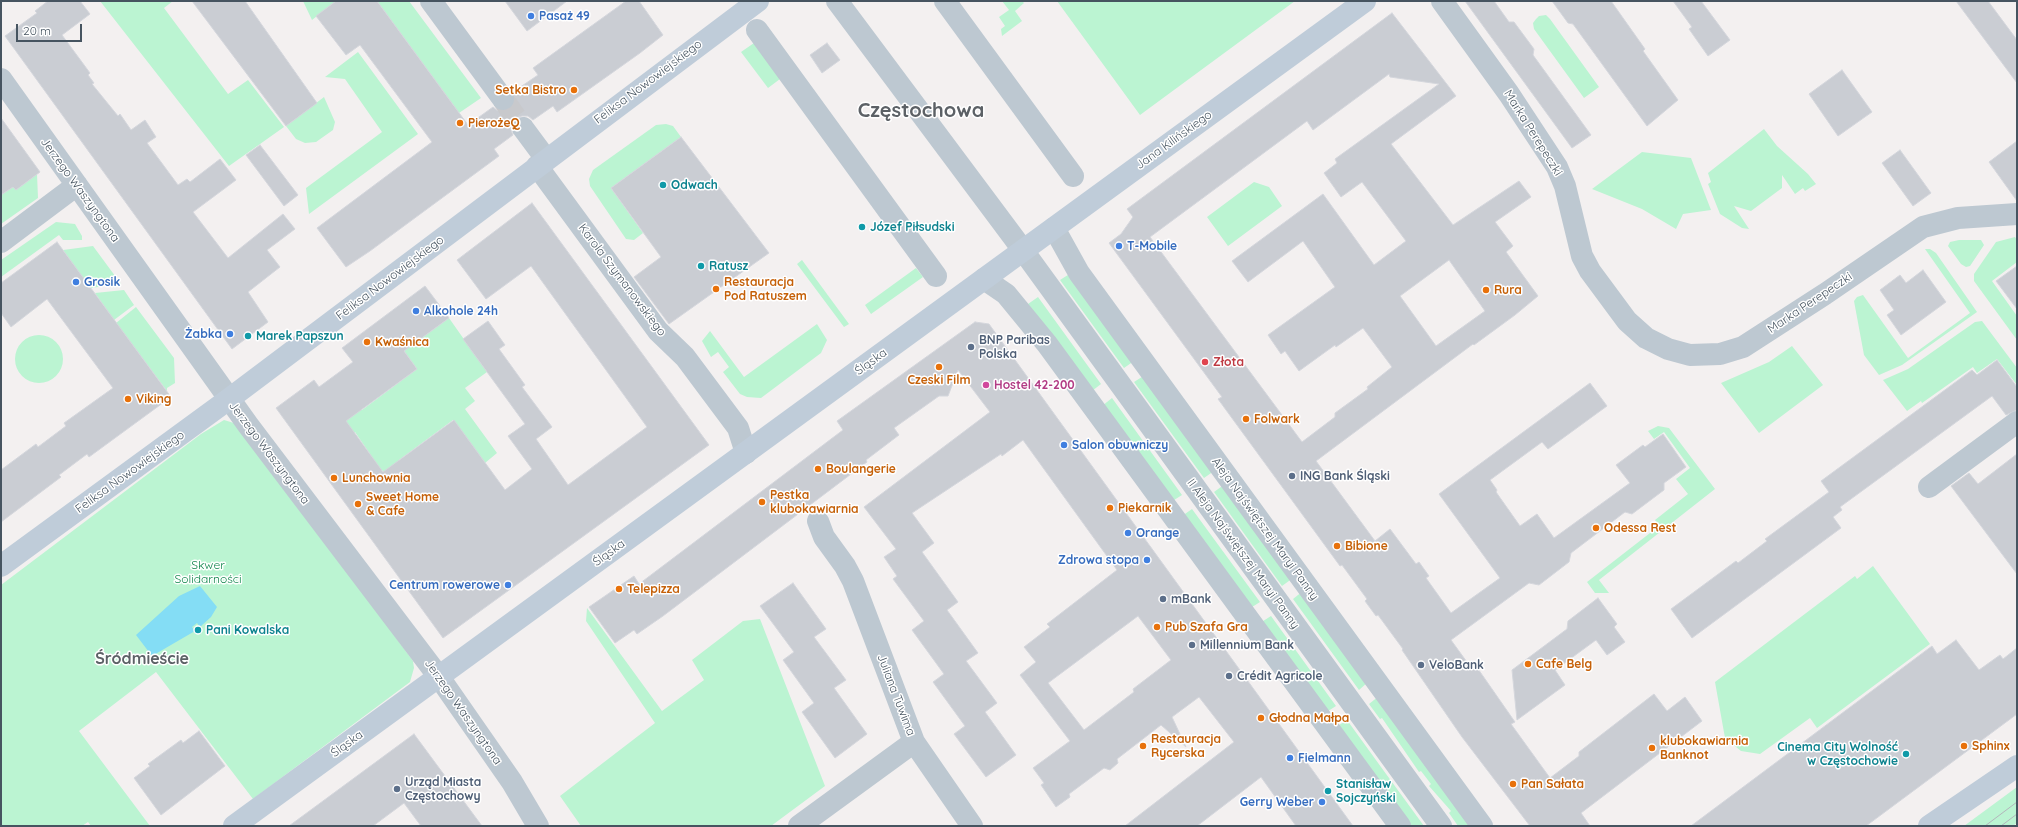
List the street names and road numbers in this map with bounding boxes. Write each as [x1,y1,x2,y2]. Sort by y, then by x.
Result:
street label: Feliksa Nowowiejskiego [591,37,705,127]
street label: Marka Perepeczki [1501,87,1565,179]
street label: Jana Kilińskiego [1133,108,1215,172]
street label: Jerzego Waszyngtona [37,135,123,245]
street label: Karola Szymanowskiego [575,221,669,339]
street label: Feliksa Nowowiejskiego [333,233,447,323]
street label: Marka Perepeczki [1765,269,1855,337]
street label: Śląska [852,346,890,378]
street label: Jerzego Waszyngtona [226,399,312,507]
street label: Feliksa Nowowiejskiego [73,428,187,516]
street label: Aleja Najświętszej Maryi Panny [1208,455,1322,603]
street label: II Aleja Najświętszej Maryi Panny [1184,476,1302,632]
street label: Śląska [590,537,628,569]
street label: Juliana Tuwima [874,652,918,738]
street label: Jerzego Waszyngtona [421,657,505,767]
street label: Śląska [328,728,366,760]

